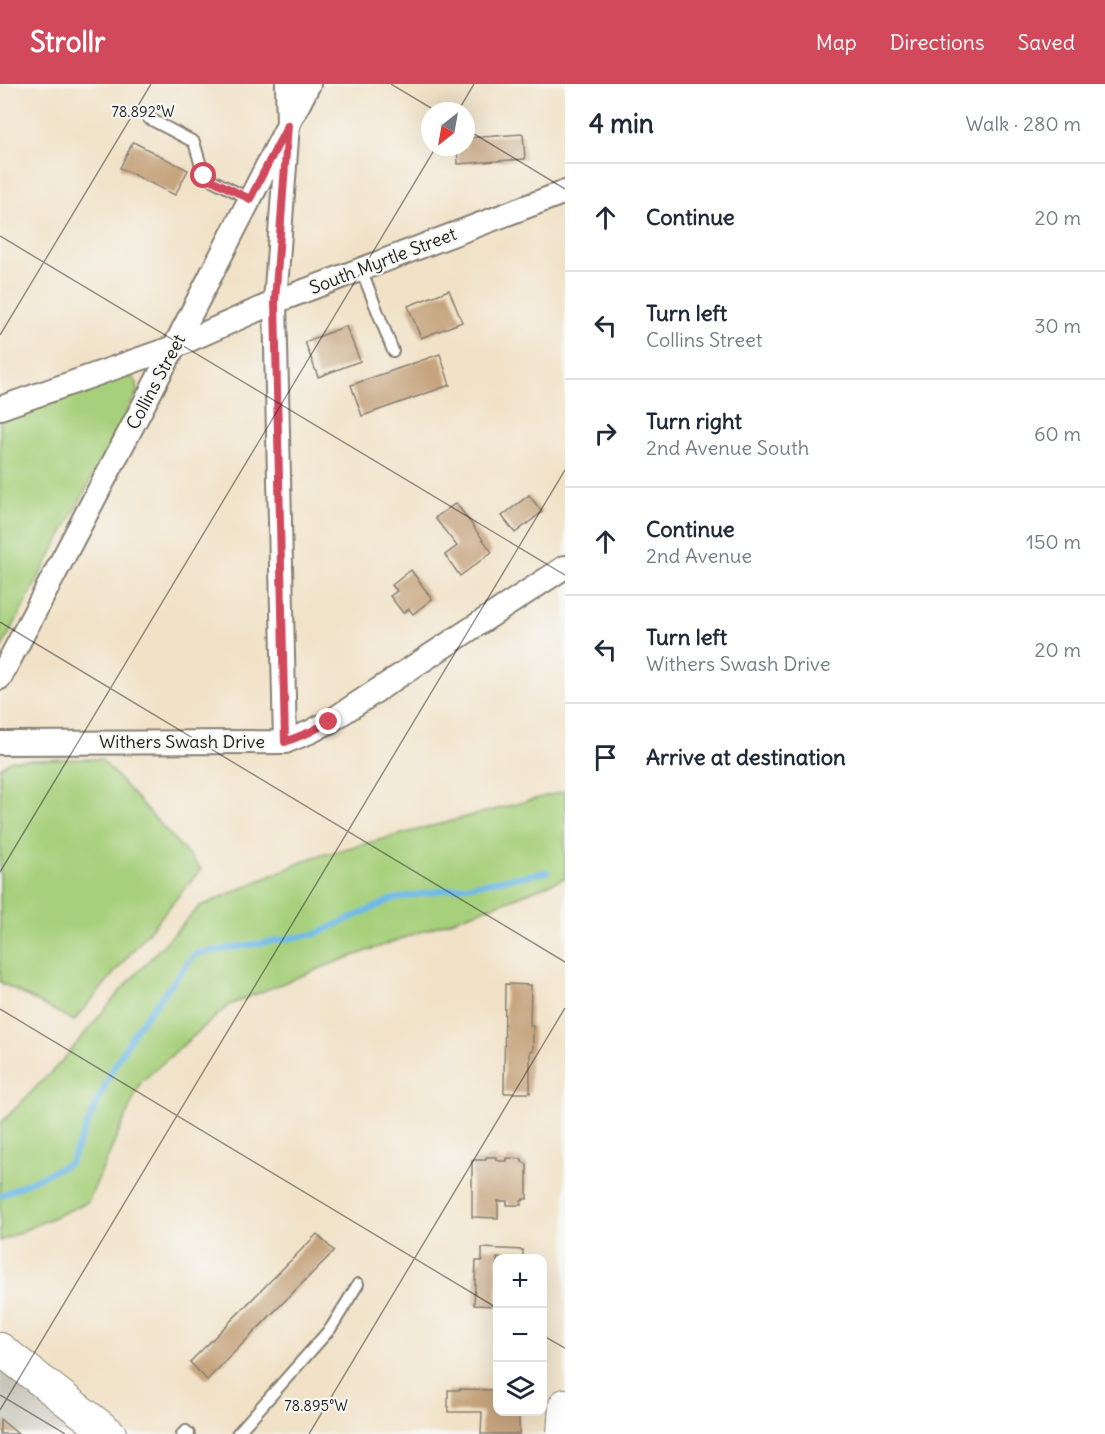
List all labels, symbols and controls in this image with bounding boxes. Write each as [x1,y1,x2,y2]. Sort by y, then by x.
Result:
text: Strollr [30,24,105,60]
text: Map [816,29,857,56]
text: Directions [890,29,984,56]
text: Saved [1017,29,1075,56]
text: 78.892°W [111,102,175,121]
north arrow [421,102,475,156]
text: 4 min [589,107,654,140]
text: Walk · 280 m [965,111,1081,136]
route start [190,162,216,188]
icon: ahead [589,201,622,234]
text: Continue [646,203,735,231]
text: 20 m [1035,205,1081,230]
street label: South Myrtle Street [306,222,460,299]
text: Turn left [646,299,727,327]
icon: left [589,309,622,342]
text: 30 m [1034,313,1081,338]
text: Collins Street [646,327,762,352]
street label: Collins Street [121,330,190,433]
text: Turn right [646,407,742,435]
icon: right [589,417,622,450]
text: 60 m [1034,421,1081,446]
text: 2nd Avenue South [646,435,809,460]
text: Continue [646,515,735,543]
icon: ahead [589,525,622,558]
text: 150 m [1026,529,1081,554]
text: 2nd Avenue [646,543,752,568]
text: Turn left [646,623,727,651]
icon: left [589,633,622,666]
text: 20 m [1035,637,1081,662]
text: Withers Swash Drive [646,651,830,676]
route end [315,708,341,734]
street label: Withers Swash Drive [99,730,265,753]
icon: arrive [589,741,622,774]
text: Arrive at destination [646,743,846,771]
map controls [493,1254,547,1416]
button: + [493,1254,547,1308]
button: − [493,1308,547,1362]
button: layers [493,1362,547,1416]
text: 78.895°W [284,1396,348,1415]

